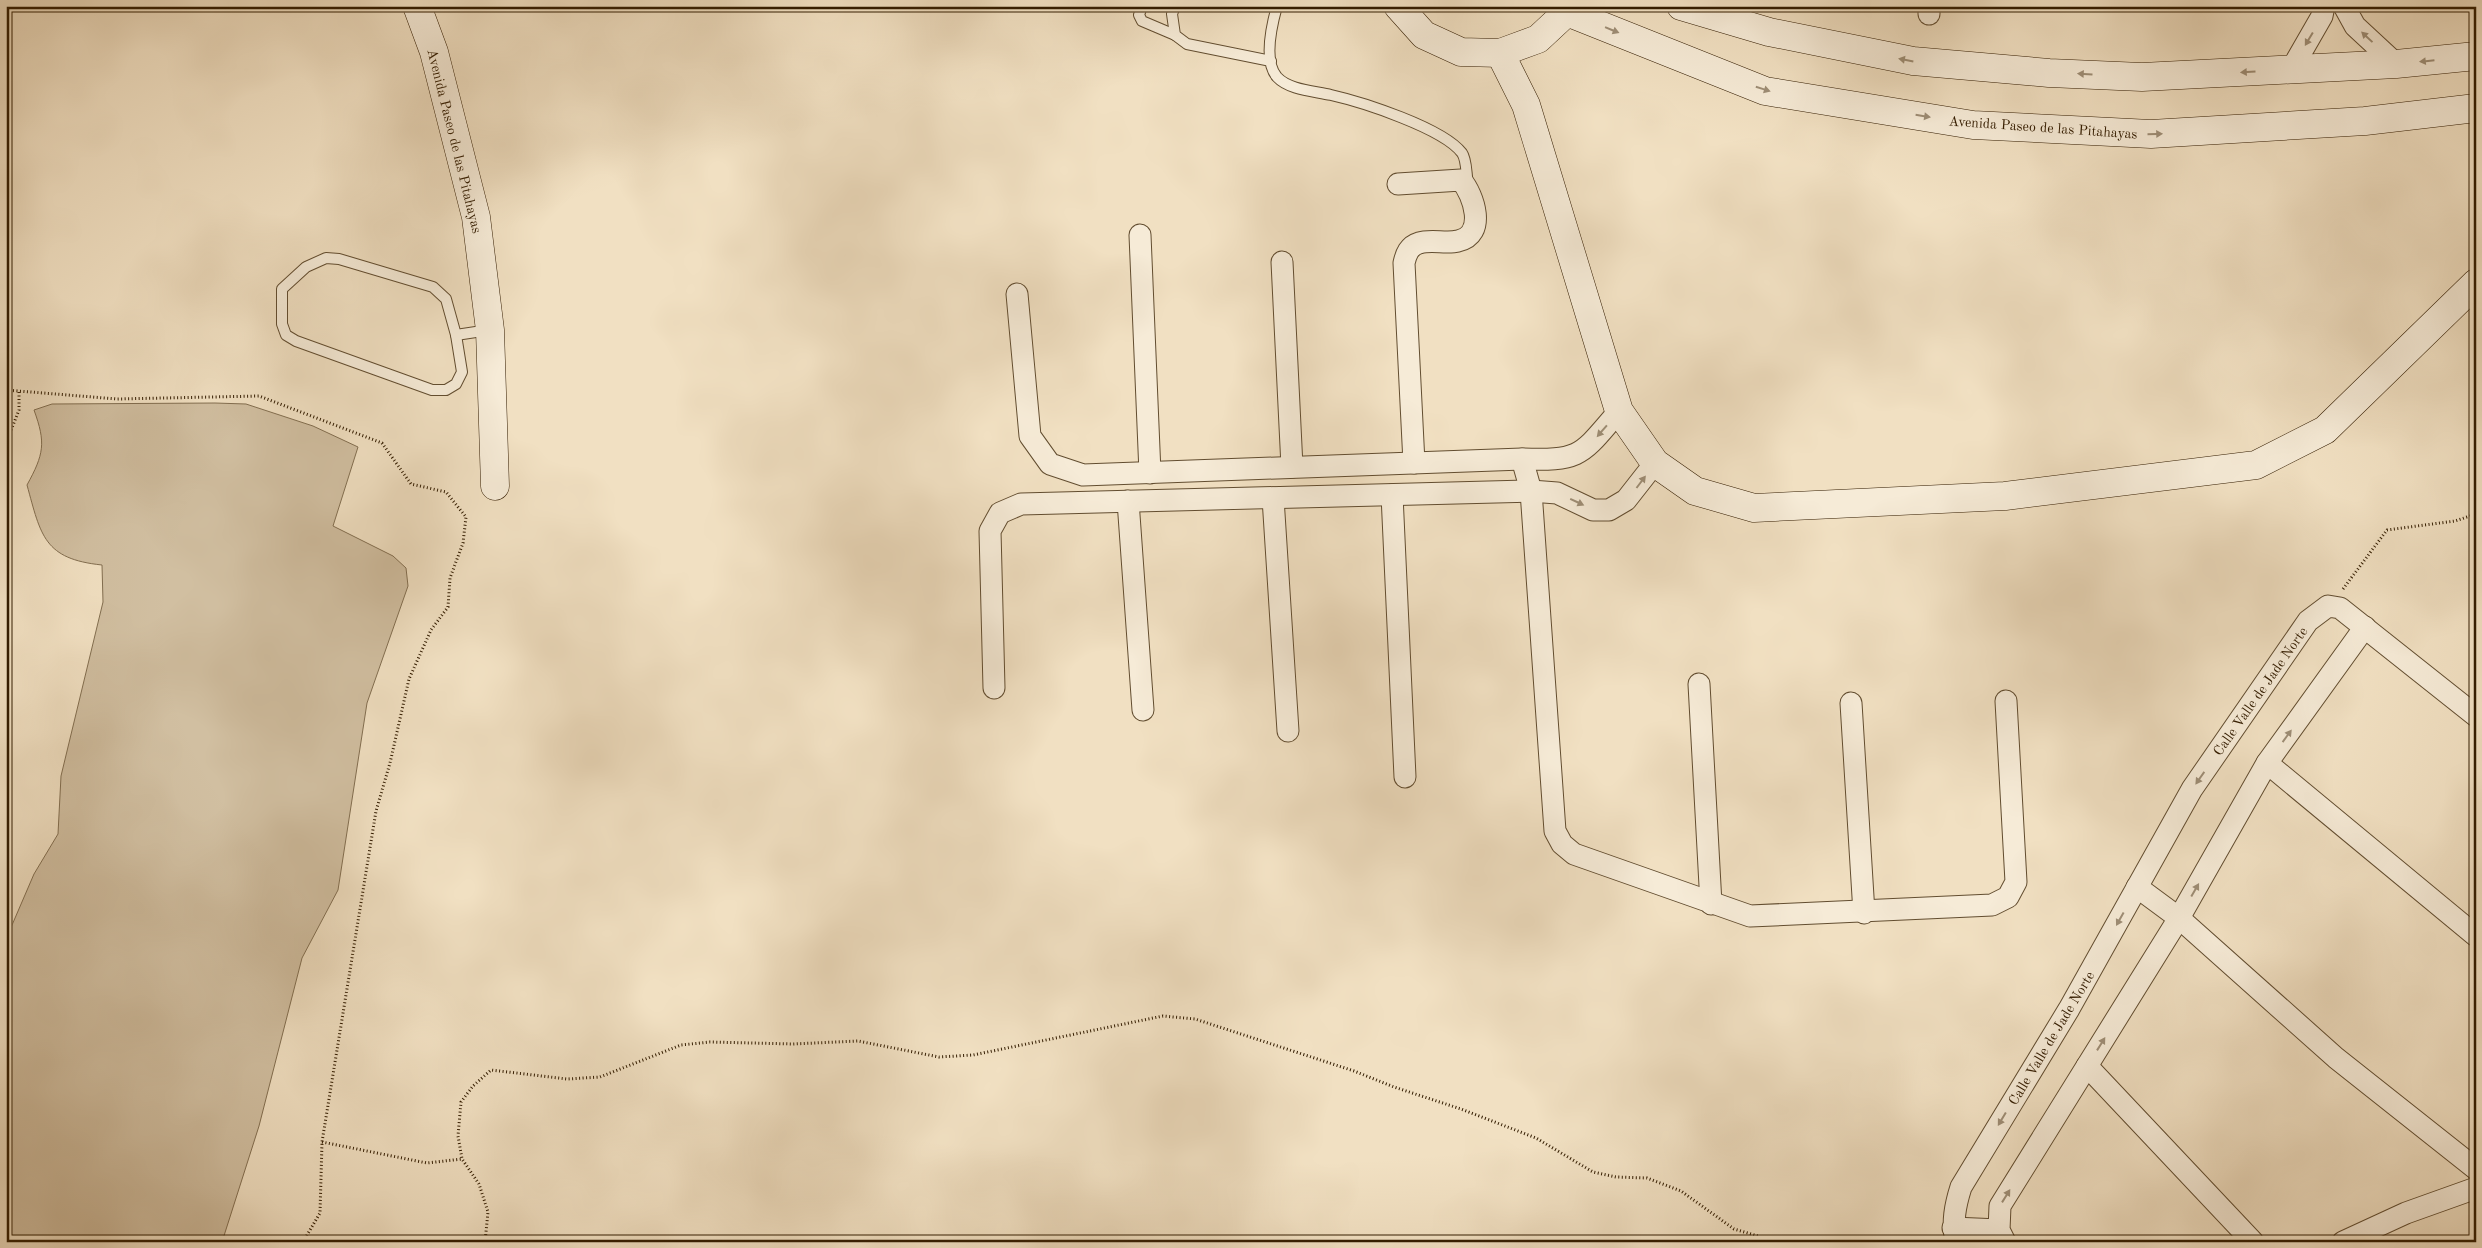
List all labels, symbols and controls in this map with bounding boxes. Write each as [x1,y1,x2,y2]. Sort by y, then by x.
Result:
one-way arrow [1605,26,1619,34]
one-way arrow [2362,31,2374,43]
one-way arrow [2305,33,2314,46]
street label: Avenida Paseo de las Pitahayas [424,48,484,235]
one-way arrow [1898,55,1914,63]
one-way arrow [2419,57,2435,65]
one-way arrow [2239,69,2255,77]
one-way arrow [2077,70,2093,78]
one-way arrow [1756,86,1771,94]
one-way arrow [1915,113,1931,121]
street label: Avenida Paseo de las Pitahayas [1948,114,2138,142]
one-way arrow [2147,129,2163,137]
one-way arrow [1596,424,1607,437]
one-way arrow [1635,476,1646,489]
one-way arrow [1570,499,1584,507]
street label: Calle Valle de Jade Norte [2211,625,2311,758]
one-way arrow [2282,729,2292,742]
one-way arrow [2195,771,2205,785]
one-way arrow [2191,883,2199,898]
one-way arrow [2115,912,2124,926]
street label: Calle Valle de Jade Norte [2006,969,2097,1108]
one-way arrow [2096,1037,2106,1050]
one-way arrow [1997,1113,2006,1126]
one-way arrow [2001,1190,2010,1203]

